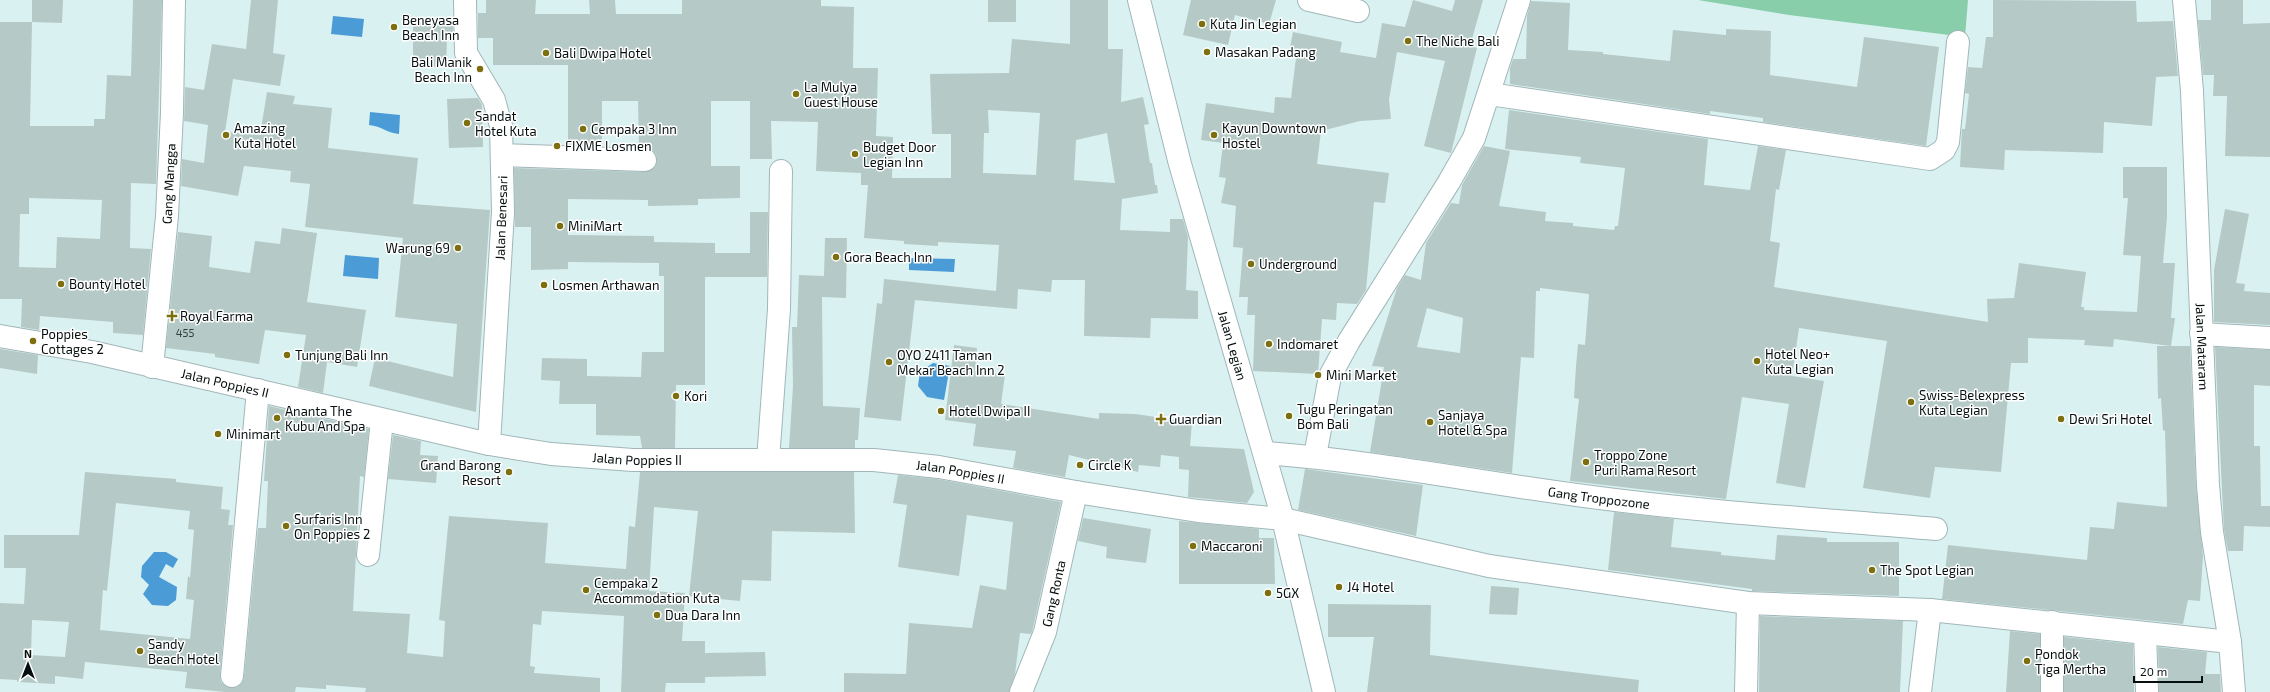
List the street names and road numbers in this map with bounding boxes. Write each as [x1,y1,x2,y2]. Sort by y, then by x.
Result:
street label: Gang Mangga [158,143,178,225]
street label: Jalan Benesari [492,175,510,261]
street label: Jalan Mataram [2193,302,2212,390]
street label: Jalan Legian [1215,309,1250,382]
street label: Jalan Poppies II [180,365,271,401]
street label: Jalan Poppies II [592,449,682,468]
street label: Jalan Poppies II [915,457,1006,487]
street label: Gang Troppozone [1547,483,1651,512]
street label: Gang Ronta [1038,559,1069,629]

